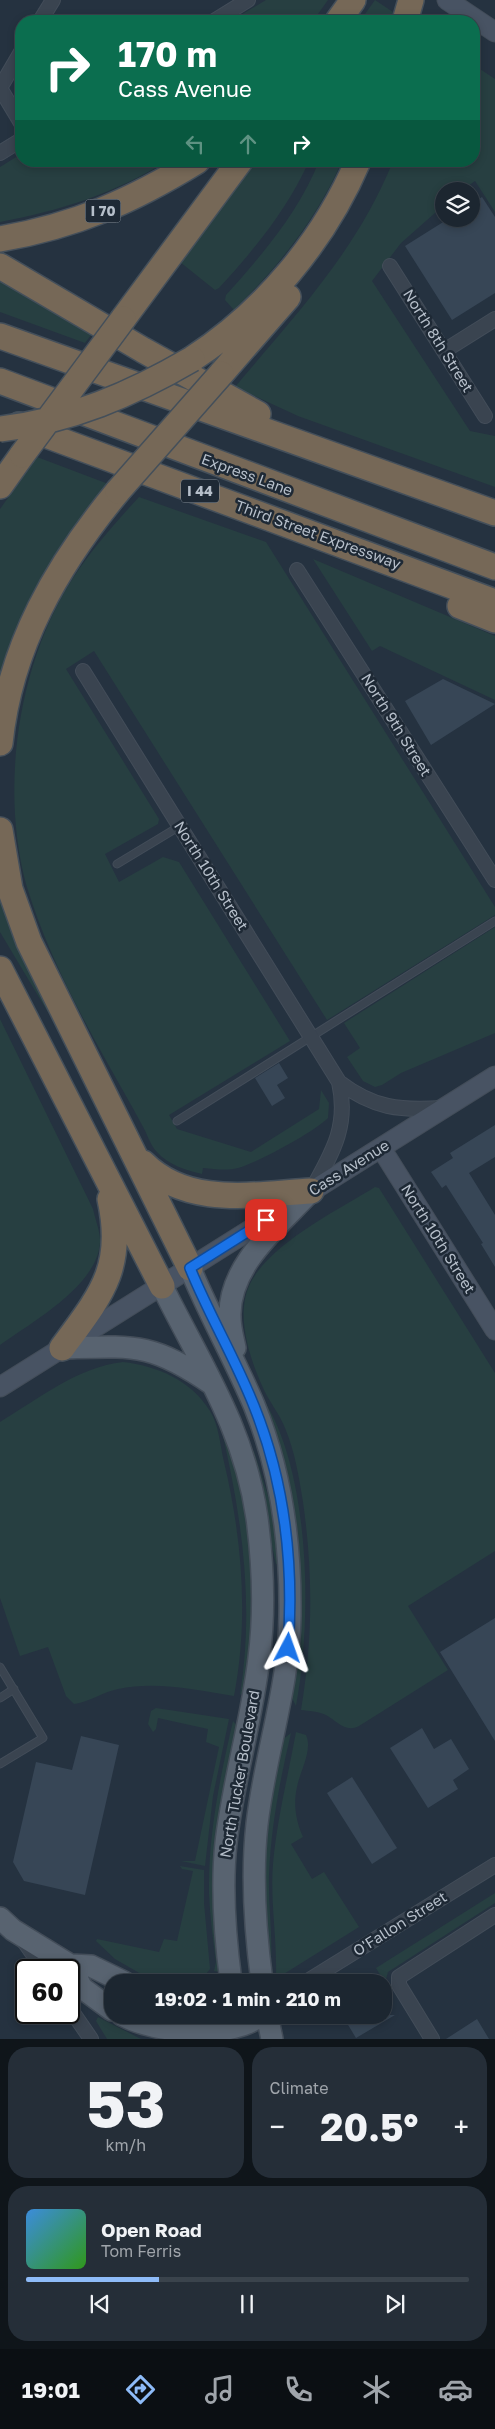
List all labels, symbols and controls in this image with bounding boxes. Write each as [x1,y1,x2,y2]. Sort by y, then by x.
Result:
text: 170 m [118,33,217,75]
icon: right [35,35,100,100]
text: Cass Avenue [118,75,252,102]
icon: left [181,130,209,158]
icon: ahead [234,130,262,158]
icon: right [287,130,315,158]
map controls [435,182,480,227]
button: layers [435,182,480,227]
road number: I 70 [86,200,120,222]
street label: North 8th Street [400,286,478,395]
street label: Express Lane [199,449,296,499]
road number: I 44 [181,480,219,502]
street label: Third Street Expressway [233,496,404,573]
street label: North 9th Street [358,670,436,779]
street label: North 10th Street [171,817,253,933]
street label: Cass Avenue [305,1135,392,1199]
street label: North 10th Street [398,1180,480,1296]
pin [245,1199,287,1241]
icon: arrive [252,1206,280,1234]
position arrow [261,1621,313,1673]
street label: North Tucker Boulevard [215,1689,263,1859]
street label: O'Fallon Street [349,1887,450,1959]
speed limit sign: 60 [15,1959,80,2024]
text: 19:02 · 1 min · 210 m [155,1987,341,2010]
text: 53 [86,2063,165,2141]
text: Climate [270,2078,329,2098]
text: 20.5° [320,2104,418,2149]
text: − [270,2110,285,2143]
text: + [454,2110,469,2143]
text: km/h [105,2135,146,2155]
text: Open Road [101,2218,202,2241]
text: Tom Ferris [101,2241,181,2261]
icon: previous [86,2290,114,2318]
icon: pause [233,2290,261,2318]
icon: next [381,2290,409,2318]
icon: directions [123,2372,158,2407]
icon: music [202,2372,237,2407]
icon: phone [281,2372,316,2407]
icon: climate [359,2372,394,2407]
icon: car [438,2372,473,2407]
text: 19:01 [22,2376,80,2403]

